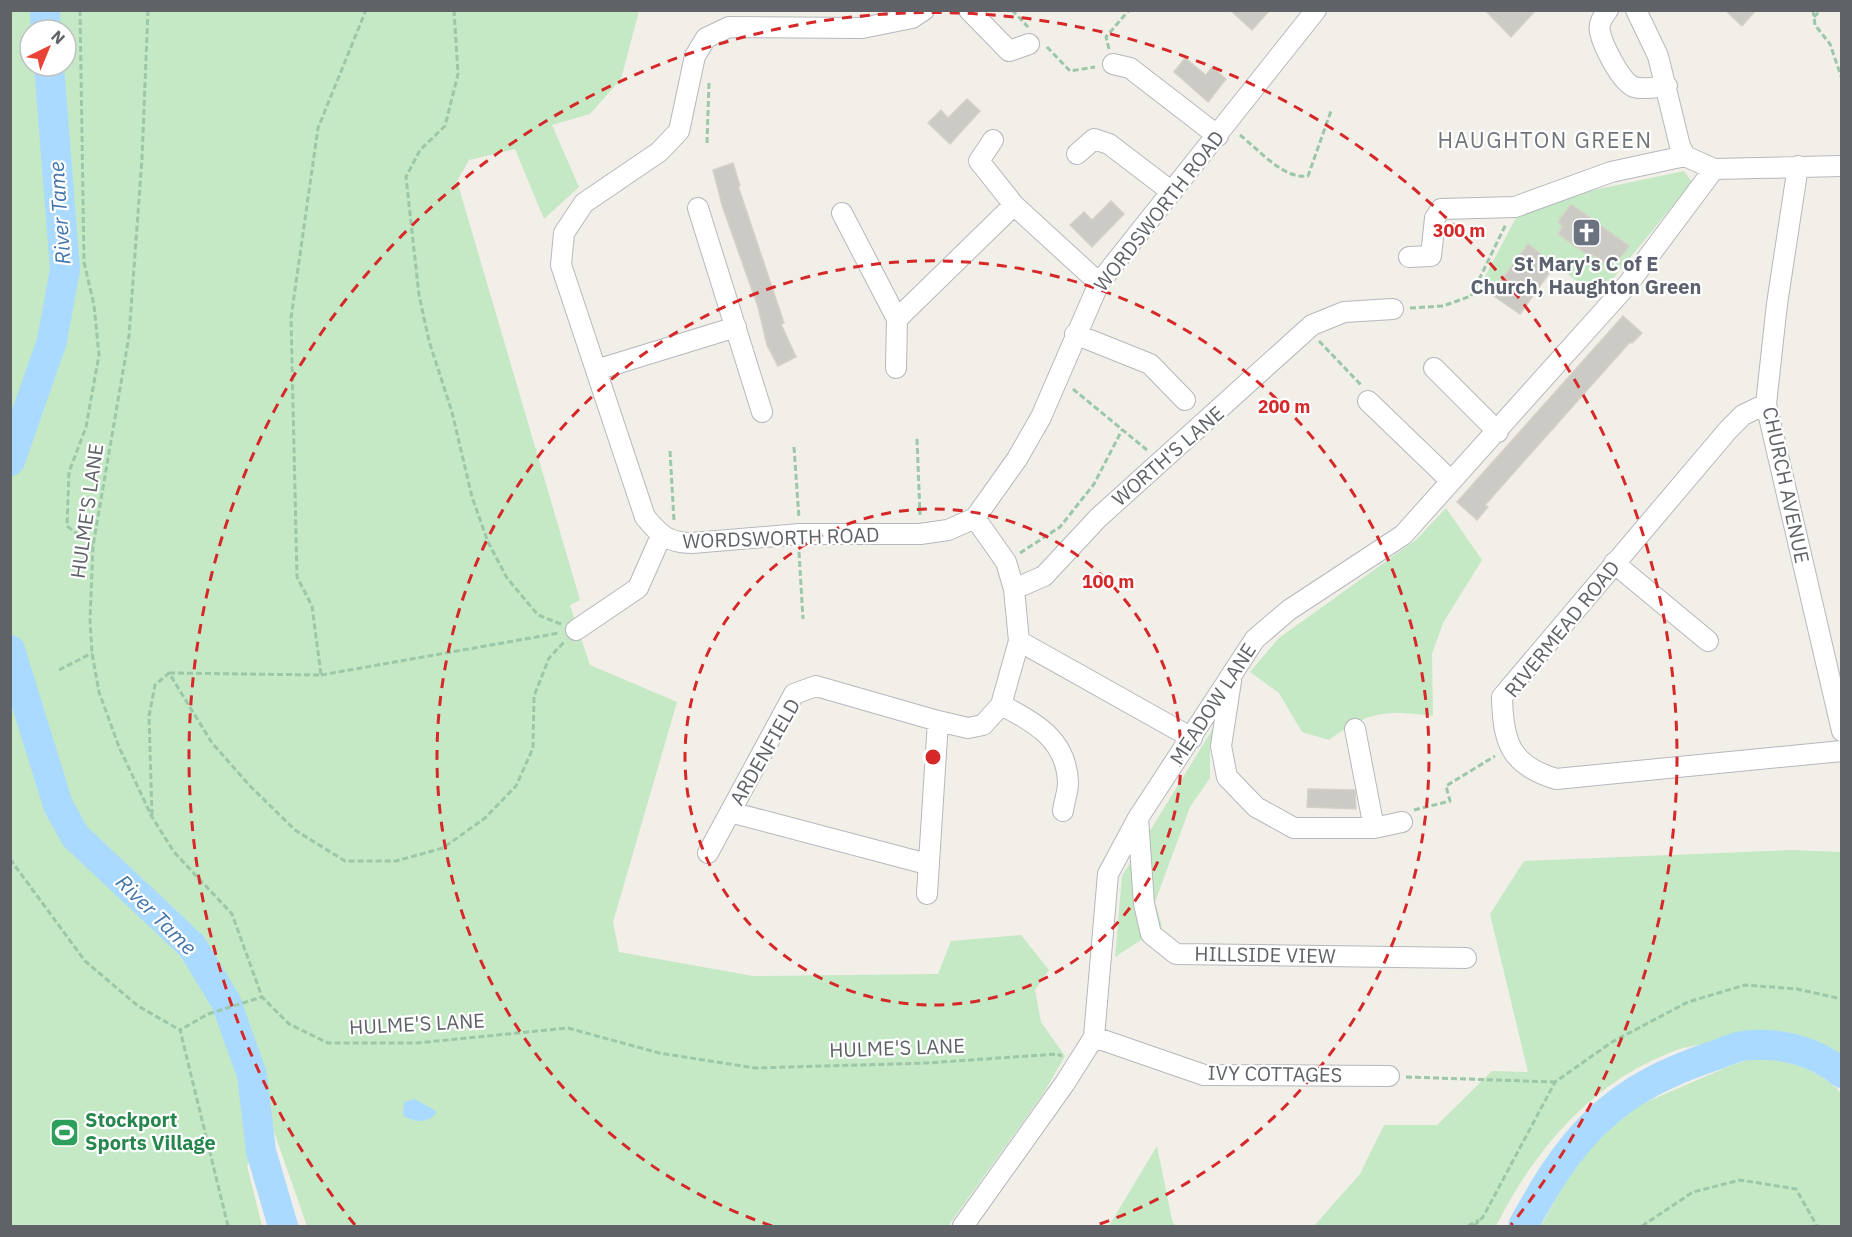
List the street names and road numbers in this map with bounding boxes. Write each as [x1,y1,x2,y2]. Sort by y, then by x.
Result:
street label: WORDSWORTH ROAD [1087,125,1230,297]
street label: WORTH'S LANE [1106,399,1229,512]
street label: CHURCH AVENUE [1757,404,1816,566]
street label: HULME'S LANE [64,442,109,580]
street label: WORDSWORTH ROAD [682,521,880,554]
street label: RIVERMEAD ROAD [1498,555,1625,703]
street label: MEADOW LANE [1163,638,1262,770]
street label: ARDENFIELD [723,693,806,810]
street label: HILLSIDE VIEW [1194,940,1336,969]
street label: HULME'S LANE [348,1006,486,1041]
street label: HULME'S LANE [829,1032,965,1063]
street label: IVY COTTAGES [1208,1059,1342,1088]

